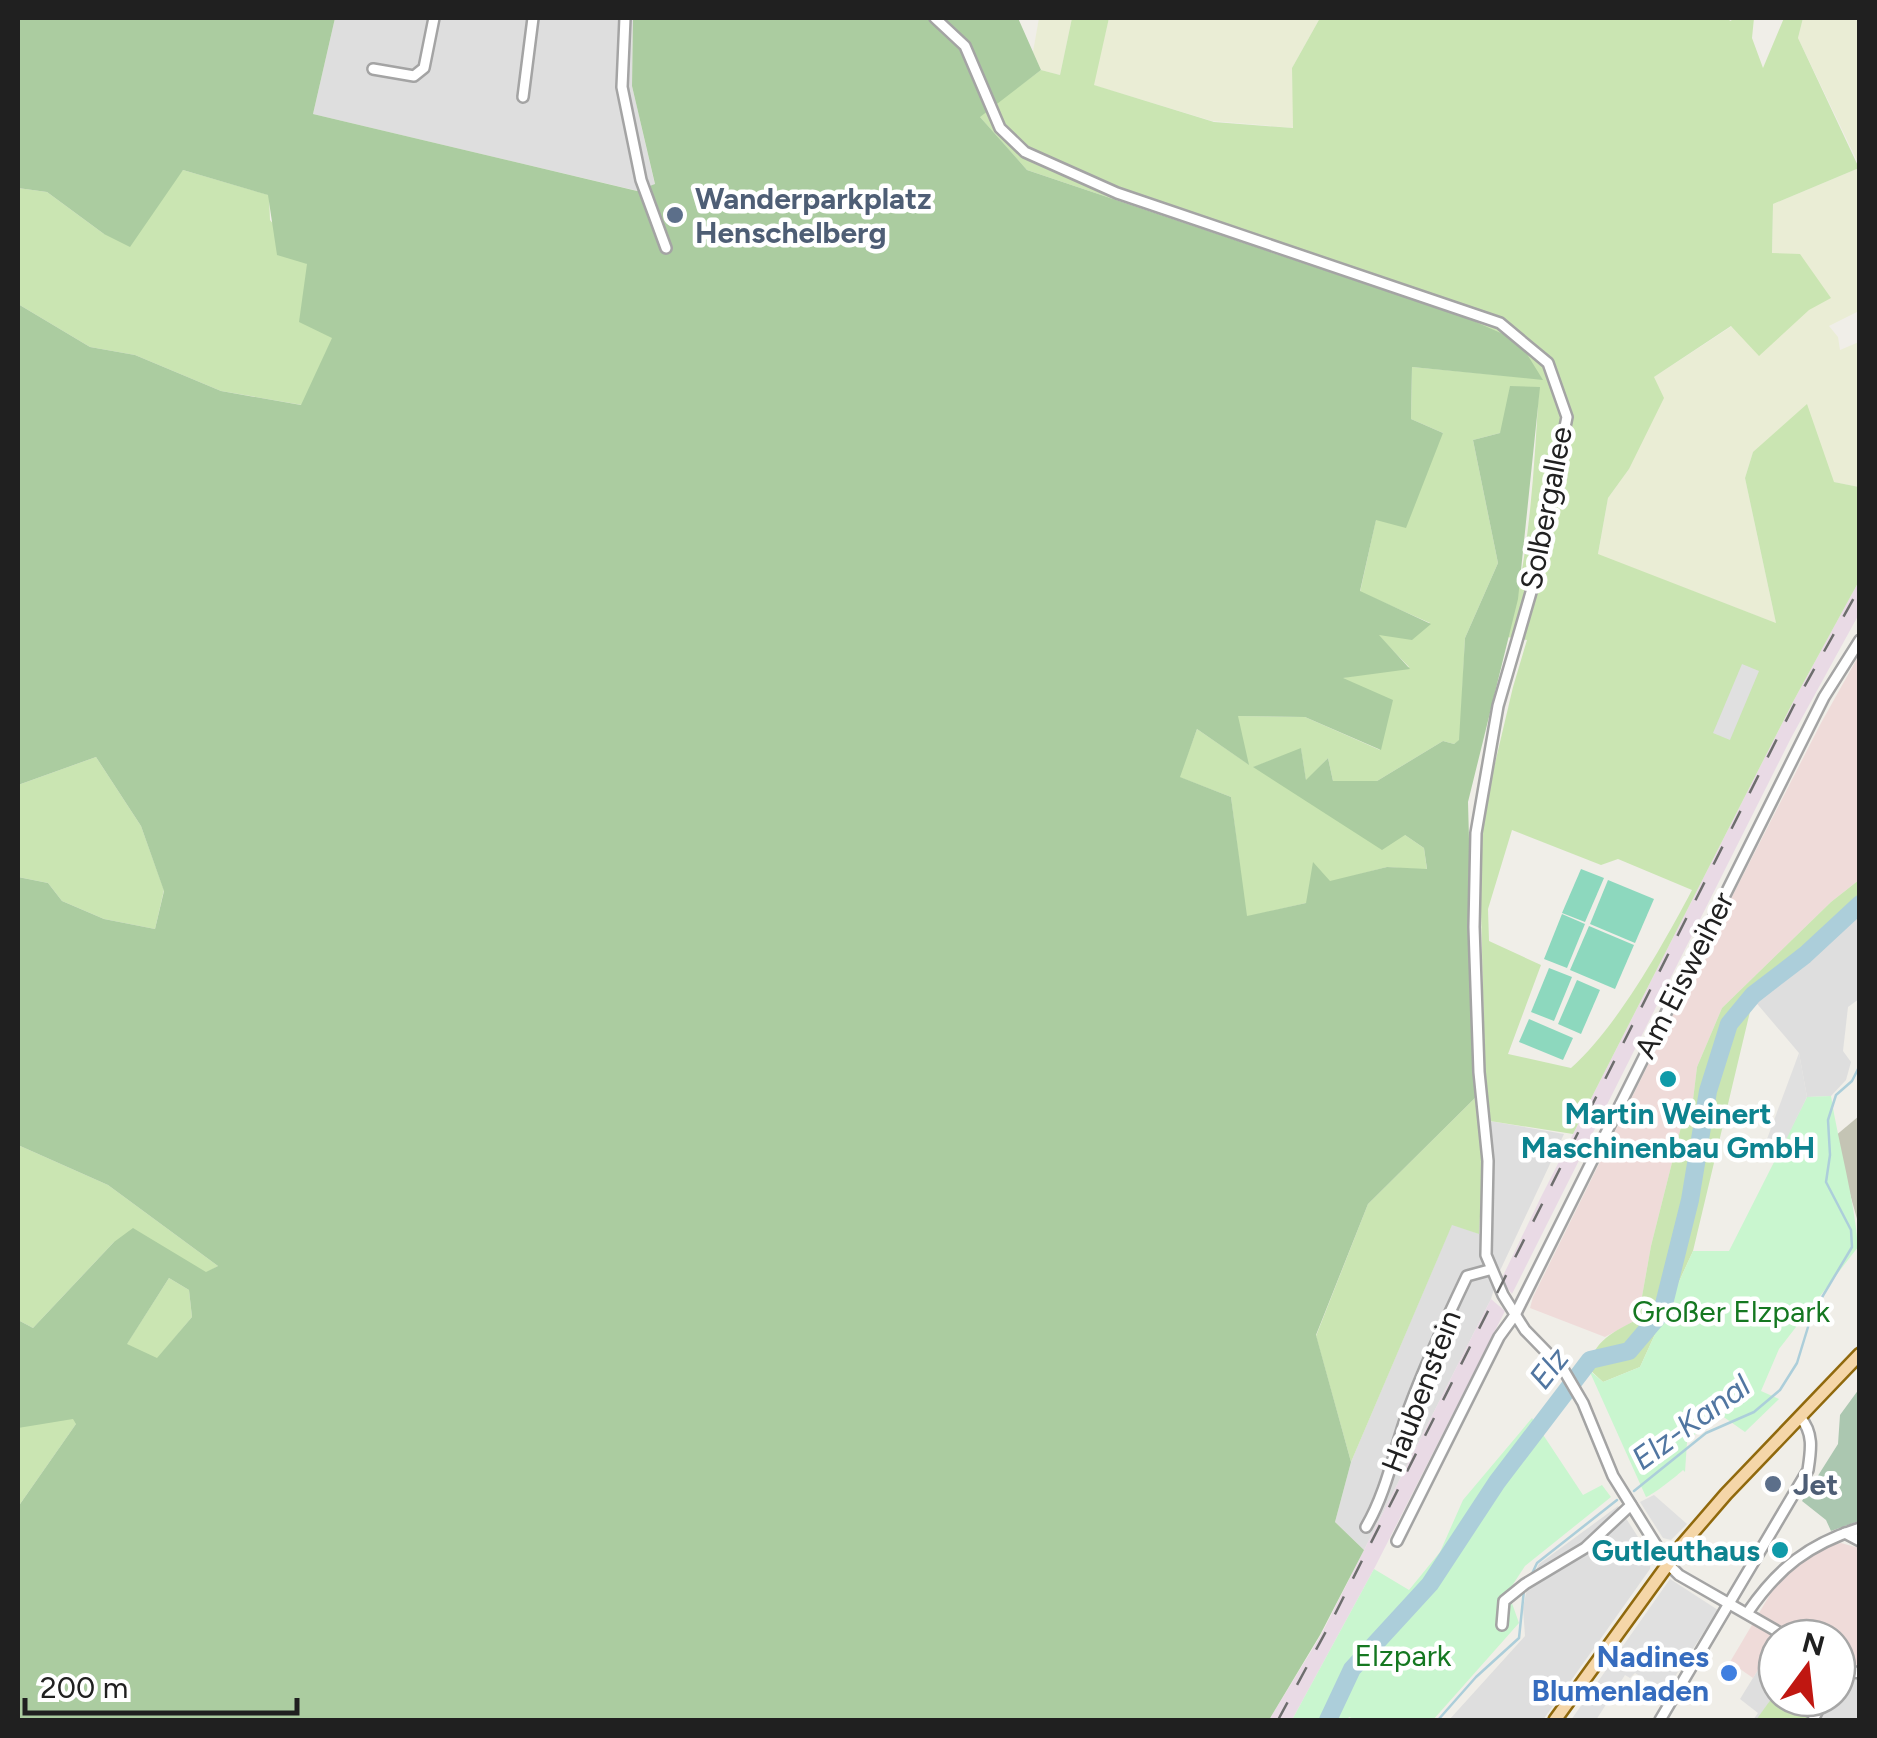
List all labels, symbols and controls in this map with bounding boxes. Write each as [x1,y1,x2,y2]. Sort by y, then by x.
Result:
place label: Wanderparkplatz Henschelberg [695,180,931,251]
marker: Wanderparkplatz Henschelberg [664,204,686,226]
street label: Solbergallee [1512,423,1580,593]
street label: Am Eisweiher [1626,886,1742,1064]
marker: Martin Weinert Maschinenbau GmbH [1657,1068,1679,1090]
place label: Martin Weinert Maschinenbau GmbH [1521,1095,1815,1166]
park label: Großer Elzpark [1632,1293,1830,1330]
street label: Haubenstein [1373,1305,1469,1477]
water label: Elz [1521,1340,1577,1396]
water label: Elz-Kanal [1624,1366,1758,1478]
place label: Jet [1793,1466,1838,1503]
marker: Jet [1762,1473,1784,1495]
place label: Gutleuthaus [1591,1532,1760,1569]
marker: Gutleuthaus [1769,1539,1791,1561]
north arrow [1757,1618,1857,1718]
text: N [1799,1625,1828,1663]
park label: Elzpark [1355,1637,1452,1674]
place label: Nadines Blumenladen [1532,1638,1709,1709]
scale bar [25,1653,298,1715]
marker: Nadines Blumenladen [1718,1662,1740,1684]
text: 200 m [40,1669,128,1706]

